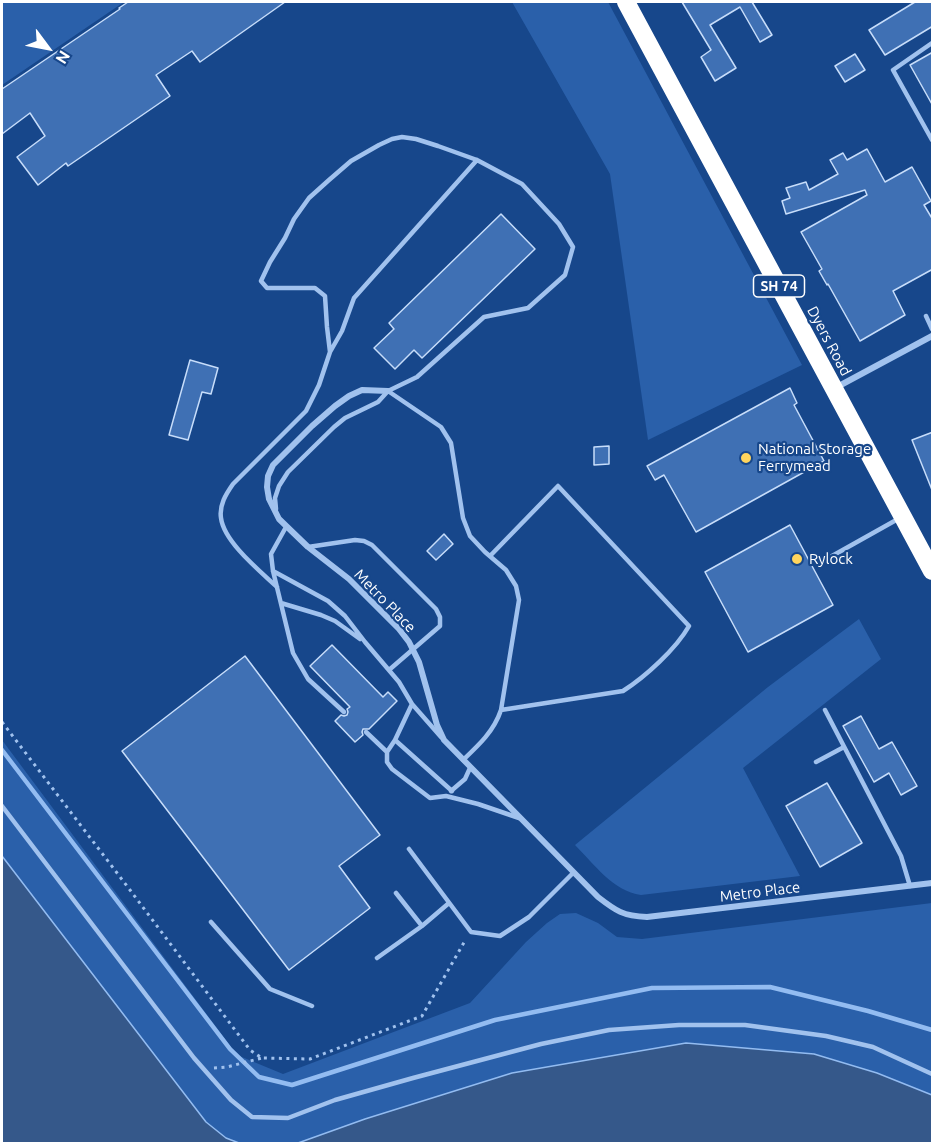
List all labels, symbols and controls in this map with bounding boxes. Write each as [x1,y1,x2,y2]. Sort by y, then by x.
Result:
north arrow [18,18,78,78]
text: N [52,48,74,67]
road number: SH 74 [754,275,804,297]
street label: Dyers Road [803,303,855,379]
place label: National Storage Ferrymead [758,440,871,475]
marker: National Storage Ferrymead [739,451,753,465]
place label: Rylock [809,550,853,568]
marker: Rylock [790,552,804,566]
street label: Metro Place [350,566,420,636]
street label: Metro Place [719,878,801,906]

